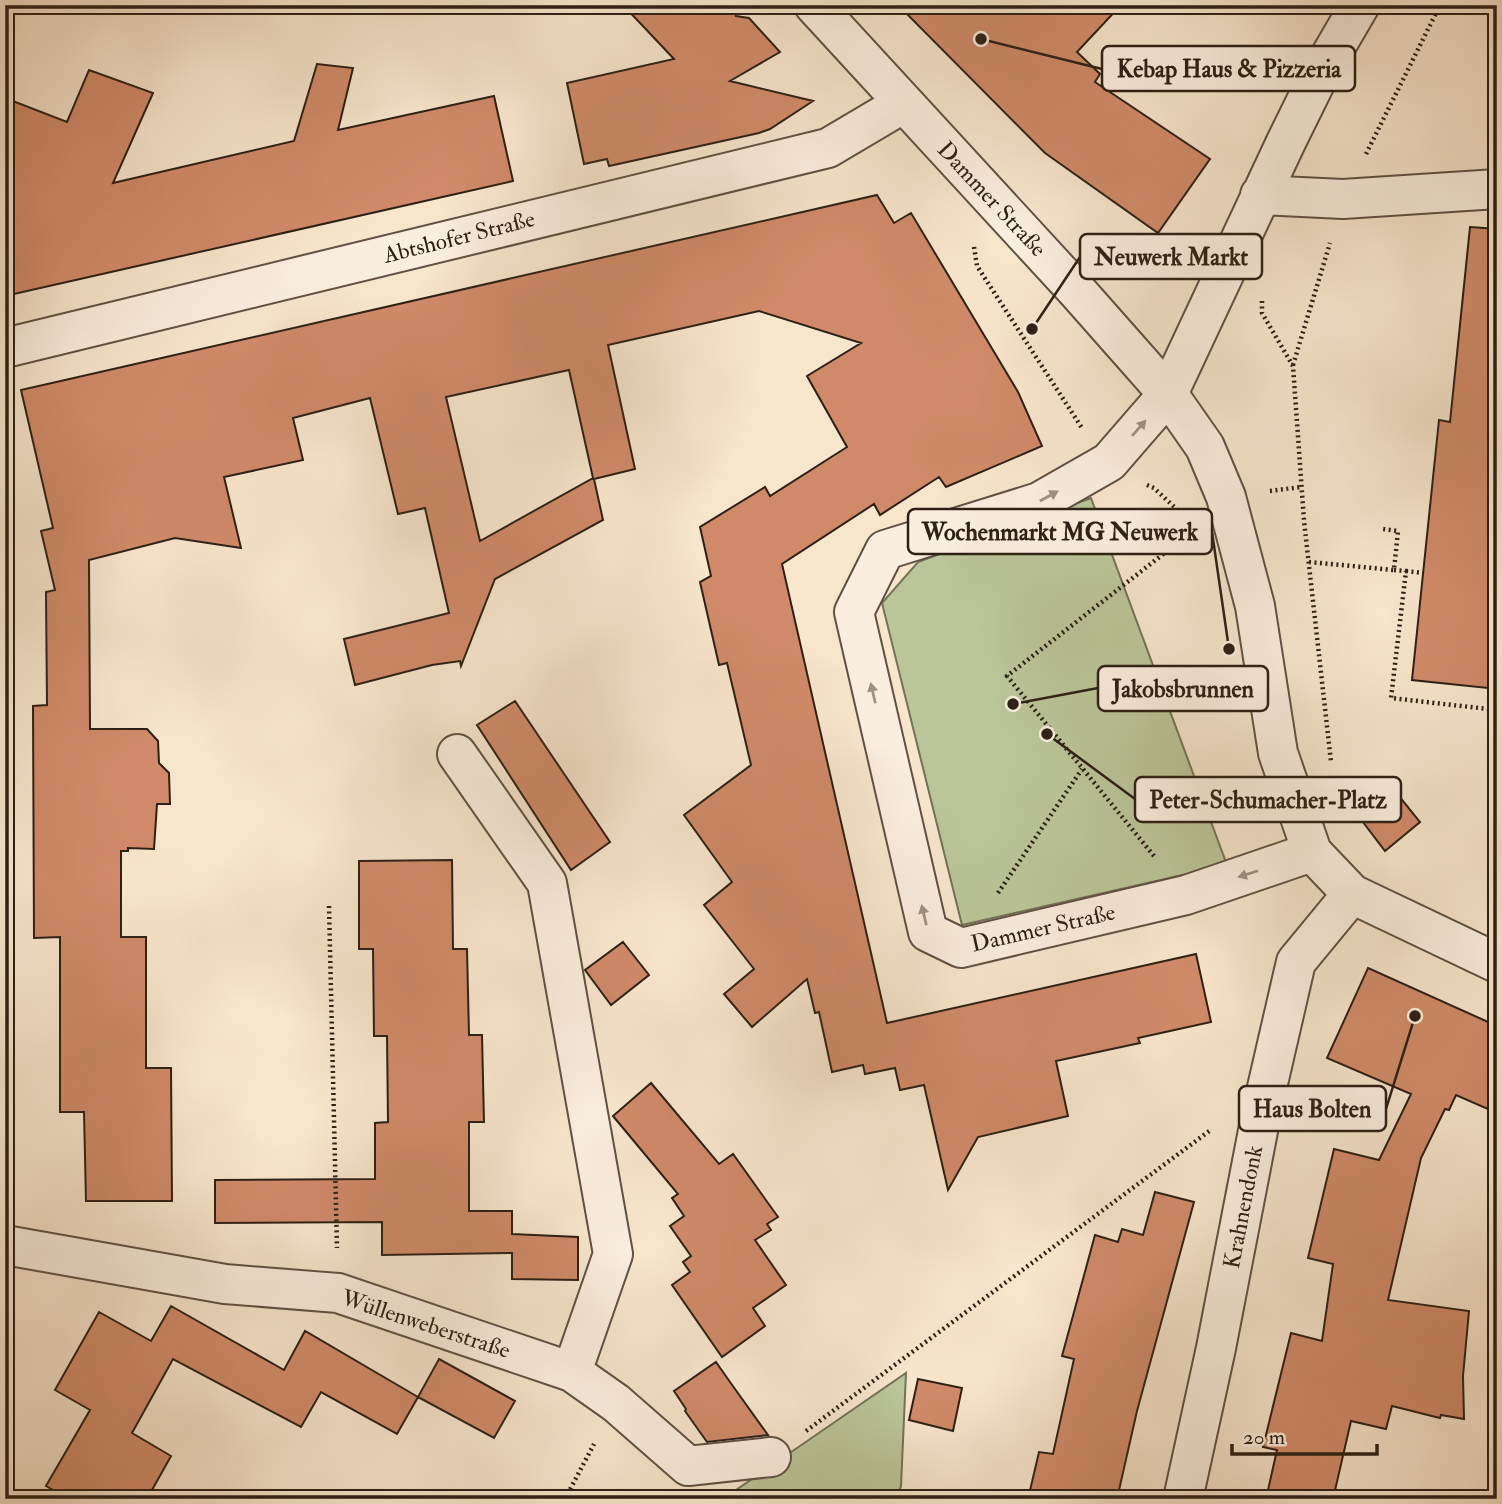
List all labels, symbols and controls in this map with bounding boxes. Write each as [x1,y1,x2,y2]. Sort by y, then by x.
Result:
callout: Kebap Haus & Pizzeria [1102,46,1355,91]
text: Kebap Haus & Pizzeria [1117,54,1342,85]
street label: Dammer Straße [931,135,1053,263]
street label: Abtshofer Straße [379,204,538,270]
callout: Neuwerk Markt [1080,234,1262,279]
text: Neuwerk Markt [1093,242,1248,273]
one-way arrow [1131,419,1147,437]
one-way arrow [1039,490,1059,502]
callout: Wochenmarkt MG Neuwerk [908,509,1212,554]
text: Wochenmarkt MG Neuwerk [921,517,1199,548]
callout: Jakobsbrunnen [1098,666,1268,711]
text: Jakobsbrunnen [1111,674,1255,705]
one-way arrow [867,682,878,704]
callout: Peter-Schumacher-Platz [1135,777,1401,822]
text: Peter-Schumacher-Platz [1149,785,1387,816]
one-way arrow [1237,870,1258,880]
street label: Dammer Straße [968,897,1118,959]
one-way arrow [919,903,930,925]
callout: Haus Bolten [1239,1086,1386,1131]
text: Haus Bolten [1253,1094,1372,1125]
street label: Krahnendonk [1217,1143,1269,1271]
street label: Wüllenweberstraße [337,1283,514,1365]
scale bar [1232,1413,1378,1457]
text: 20 m [1243,1424,1285,1451]

